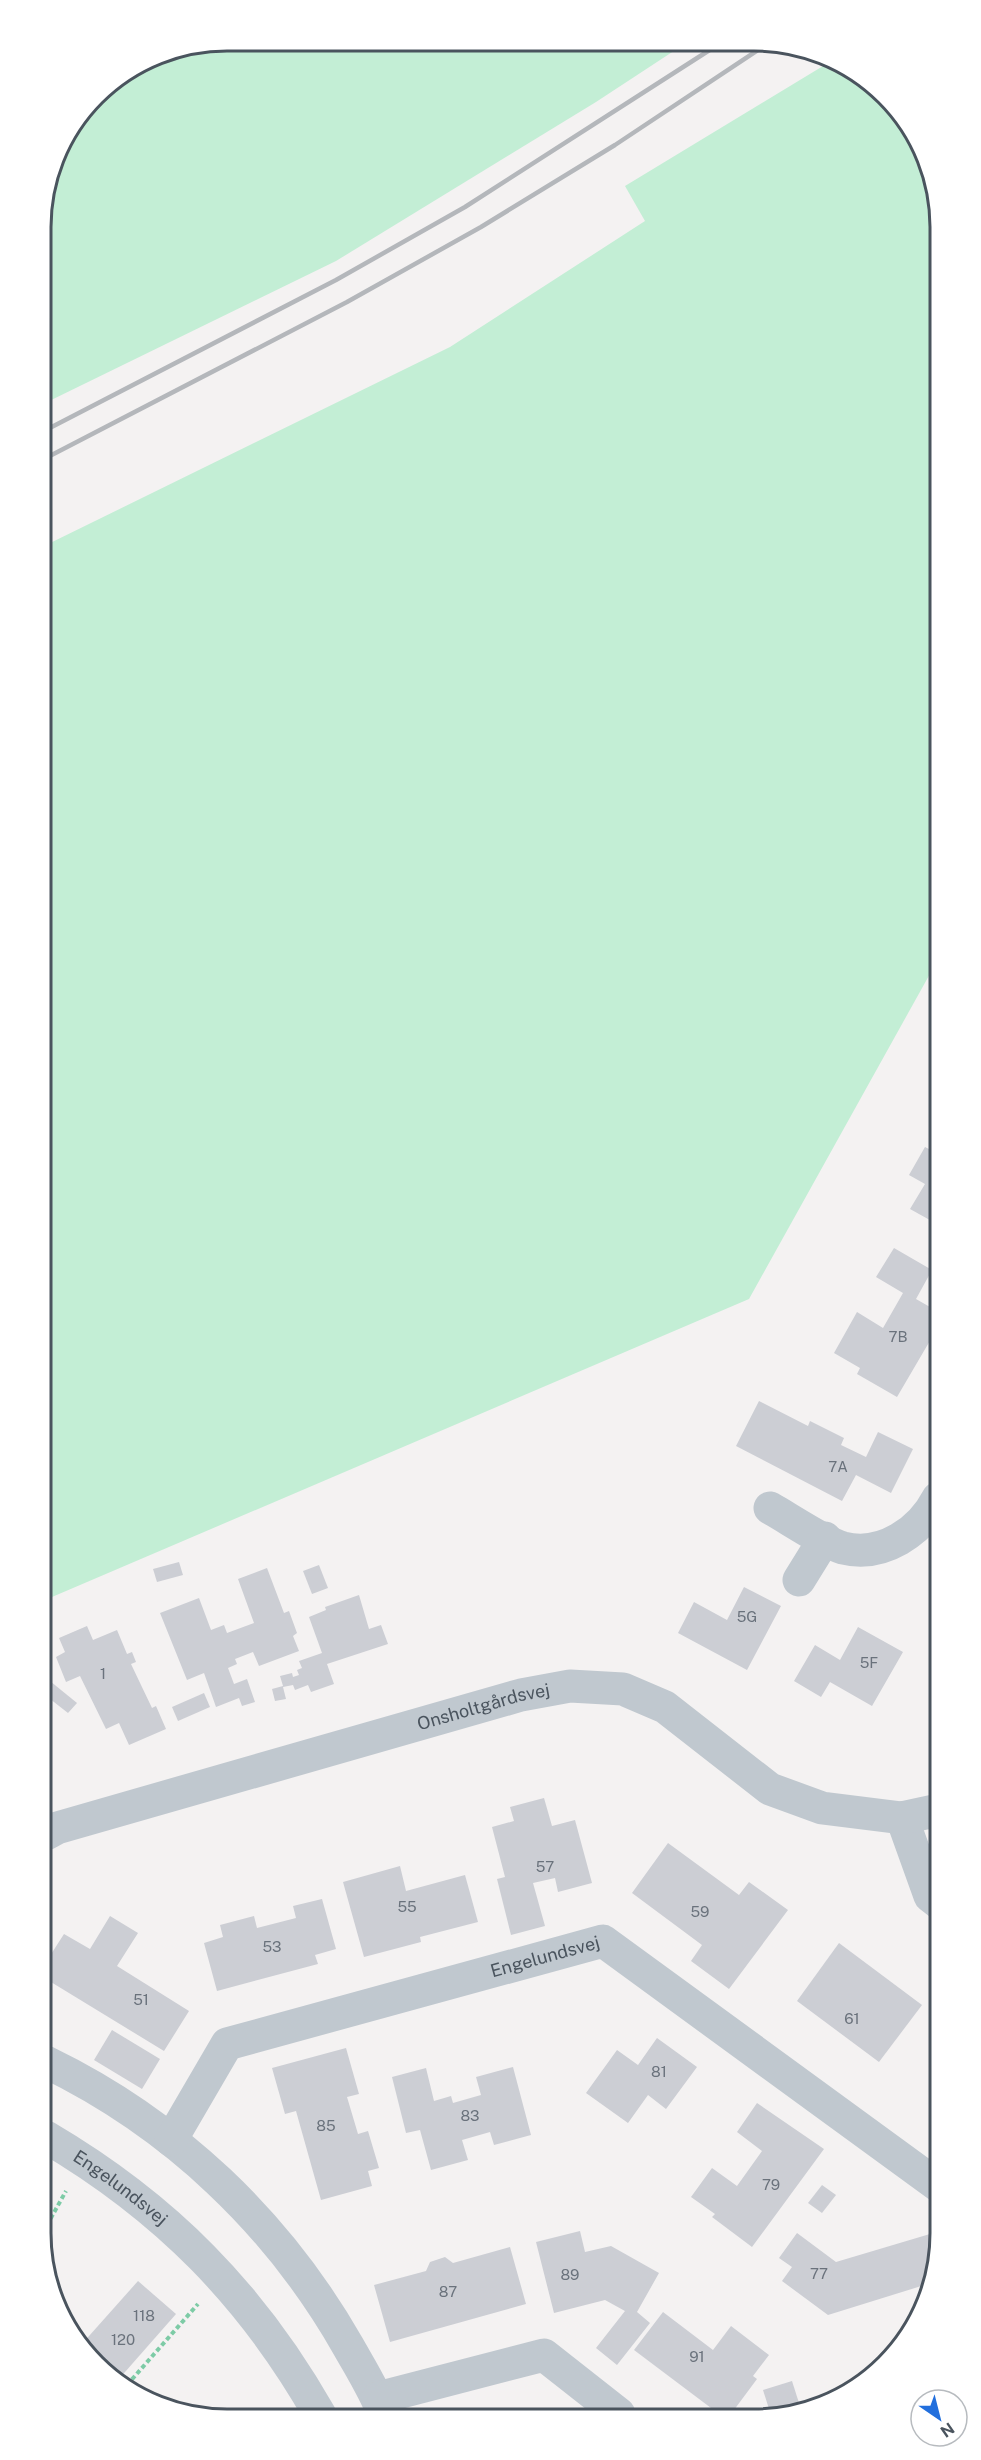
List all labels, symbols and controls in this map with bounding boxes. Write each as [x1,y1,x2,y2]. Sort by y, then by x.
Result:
house number: 7B [888,1328,908,1345]
house number: 7A [828,1458,848,1475]
house number: 5G [737,1608,757,1625]
house number: 5F [860,1654,878,1671]
house number: 1 [100,1665,106,1682]
street label: Onsholtgårdsvej [415,1679,551,1734]
house number: 57 [536,1858,554,1875]
house number: 55 [397,1898,417,1915]
house number: 59 [691,1903,709,1920]
street label: Engelundsvej [488,1931,602,1981]
house number: 53 [262,1938,282,1955]
house number: 51 [133,1991,149,2008]
house number: 61 [844,2010,860,2027]
house number: 81 [651,2063,667,2080]
house number: 83 [460,2107,480,2124]
house number: 85 [316,2117,336,2134]
street label: Engelundsvej [70,2146,172,2230]
house number: 79 [762,2176,780,2193]
house number: 77 [810,2265,828,2282]
house number: 89 [561,2266,579,2283]
house number: 87 [439,2283,457,2300]
house number: 118 [133,2307,155,2324]
house number: 120 [111,2331,135,2348]
house number: 91 [689,2348,705,2365]
north arrow [909,2388,969,2448]
text: N [937,2419,958,2441]

